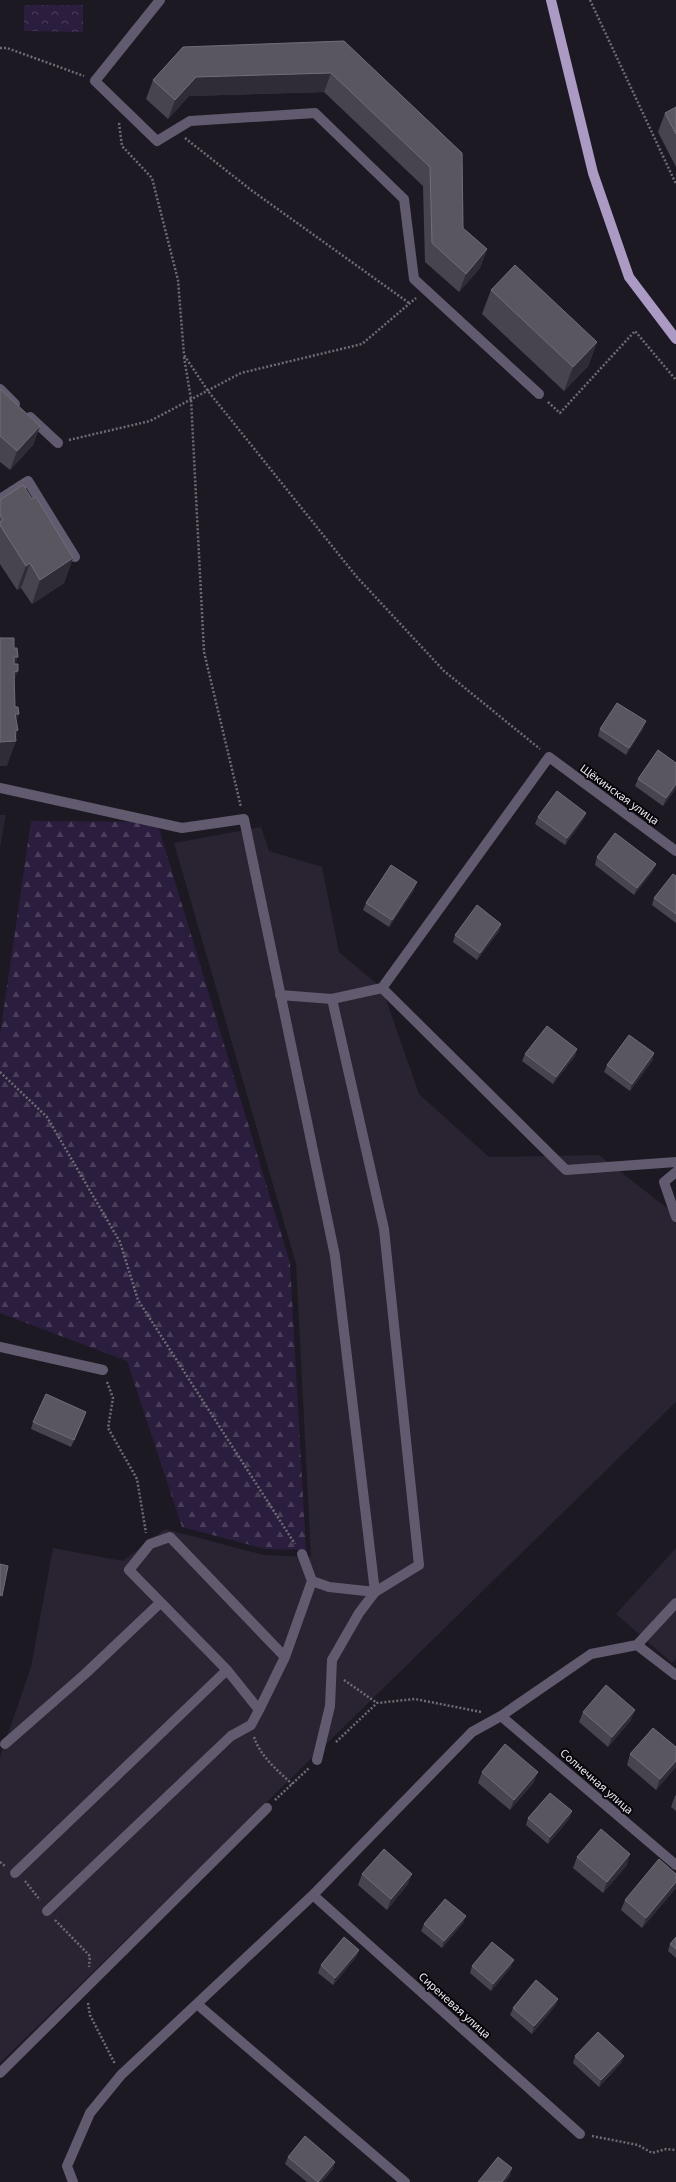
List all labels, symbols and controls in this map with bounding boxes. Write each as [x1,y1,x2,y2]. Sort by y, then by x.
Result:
street label: Щёкинская улица [577,760,663,828]
street label: Солнечная улица [557,1745,637,1817]
street label: Сиреневая улица [416,1969,494,2041]

